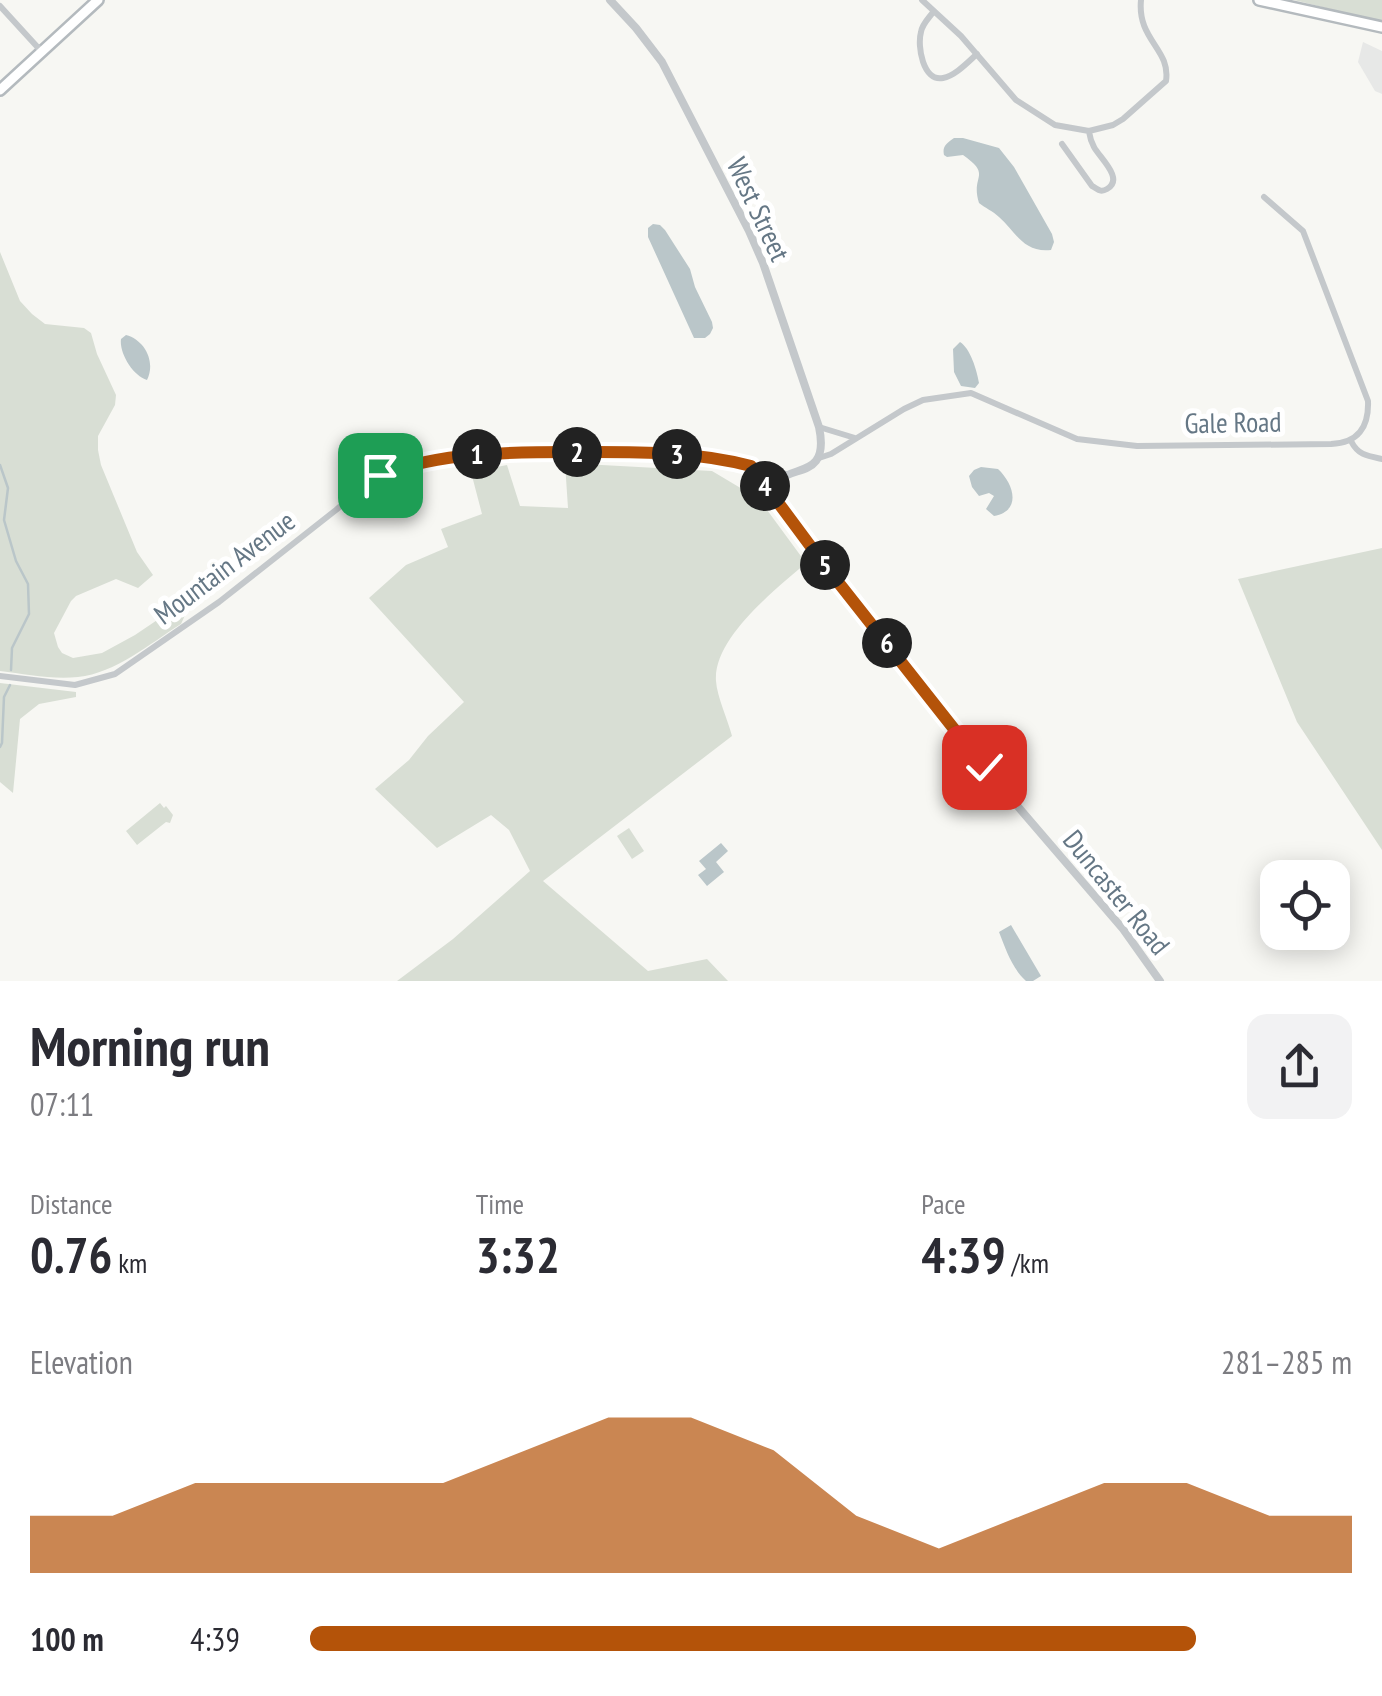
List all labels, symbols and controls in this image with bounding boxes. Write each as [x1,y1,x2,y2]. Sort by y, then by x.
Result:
street label: West Street [719,151,799,267]
street label: Gale Road [1184,403,1282,441]
pin: 2 [552,427,602,477]
pin: 1 [452,429,502,479]
pin: 3 [652,429,702,479]
pin [338,433,423,518]
text: 2 [570,433,584,470]
text: 1 [470,435,484,472]
text: 3 [670,435,684,472]
icon: arrive [353,448,408,503]
pin: 4 [740,461,790,511]
text: 4 [758,467,772,504]
street label: Mountain Avenue [146,502,302,632]
pin: 5 [800,540,850,590]
text: 5 [818,546,832,583]
pin: 6 [862,618,912,668]
text: 6 [880,624,894,661]
pin [942,725,1027,810]
icon: check [957,740,1012,795]
street label: Duncaster Road [1055,822,1179,962]
map controls [1260,860,1350,950]
button: locate [1260,860,1350,950]
text: Morning run [30,1010,270,1081]
button: share [1247,1014,1352,1119]
text: 07:11 [30,1083,94,1125]
text: Distance [30,1185,113,1222]
text: Time [476,1185,524,1222]
text: Pace [921,1185,965,1222]
text: 0.76 [30,1222,112,1287]
text: 3:32 [476,1222,560,1287]
text: 4:39 [921,1222,1006,1287]
text: km [112,1244,147,1281]
text: /km [1006,1244,1049,1281]
text: Elevation [30,1341,133,1383]
text: 281–285 m [1221,1341,1352,1383]
text: 100 m [30,1618,104,1660]
text: 4:39 [190,1618,240,1660]

